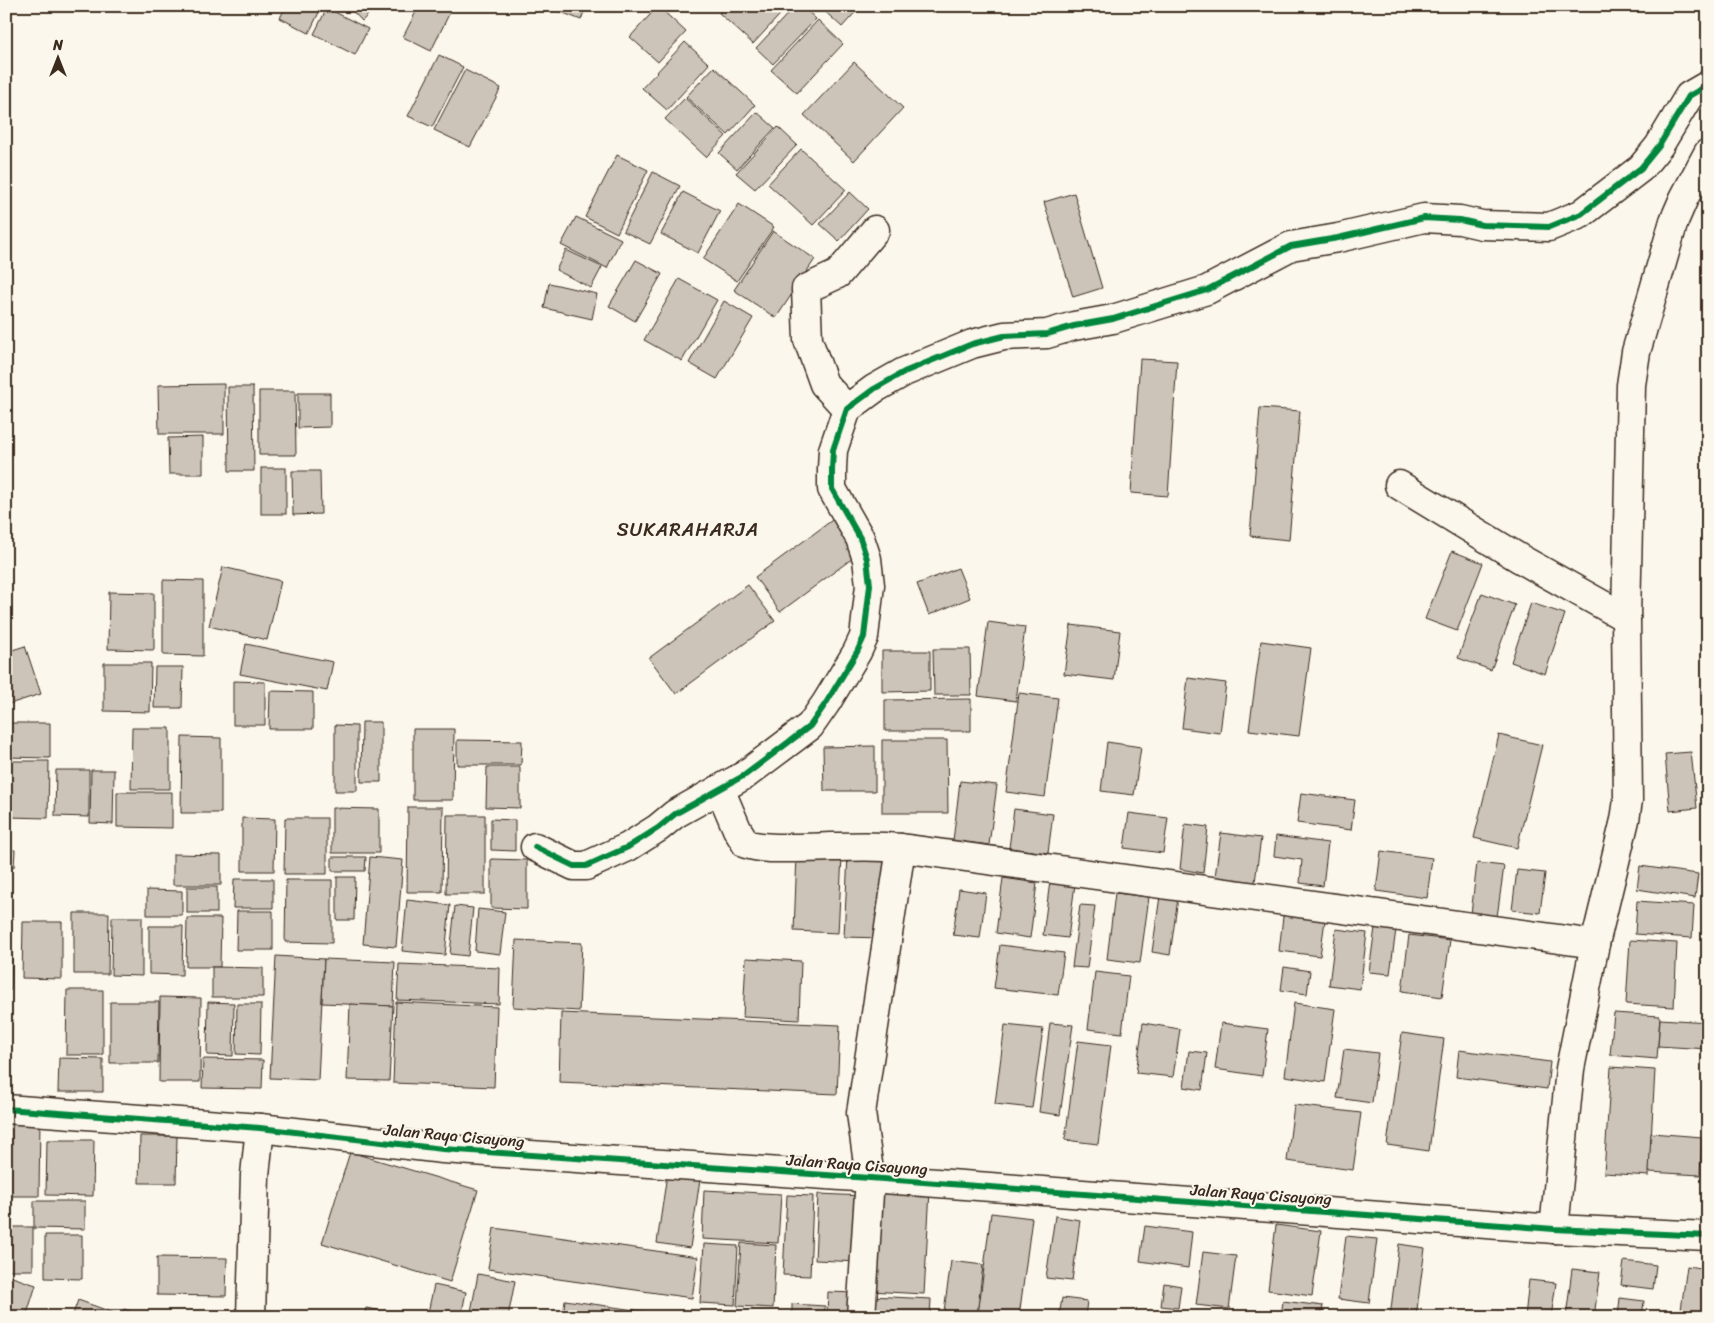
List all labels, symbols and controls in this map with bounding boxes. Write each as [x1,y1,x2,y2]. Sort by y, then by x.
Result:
north arrow [32,32,82,82]
text: N [52,33,63,58]
district label: SUKARAHARJA [617,513,759,546]
street label: Jalan Raya Cisayong [381,1115,526,1156]
street label: Jalan Raya Cisayong [784,1145,929,1184]
street label: Jalan Raya Cisayong [1188,1175,1333,1214]

